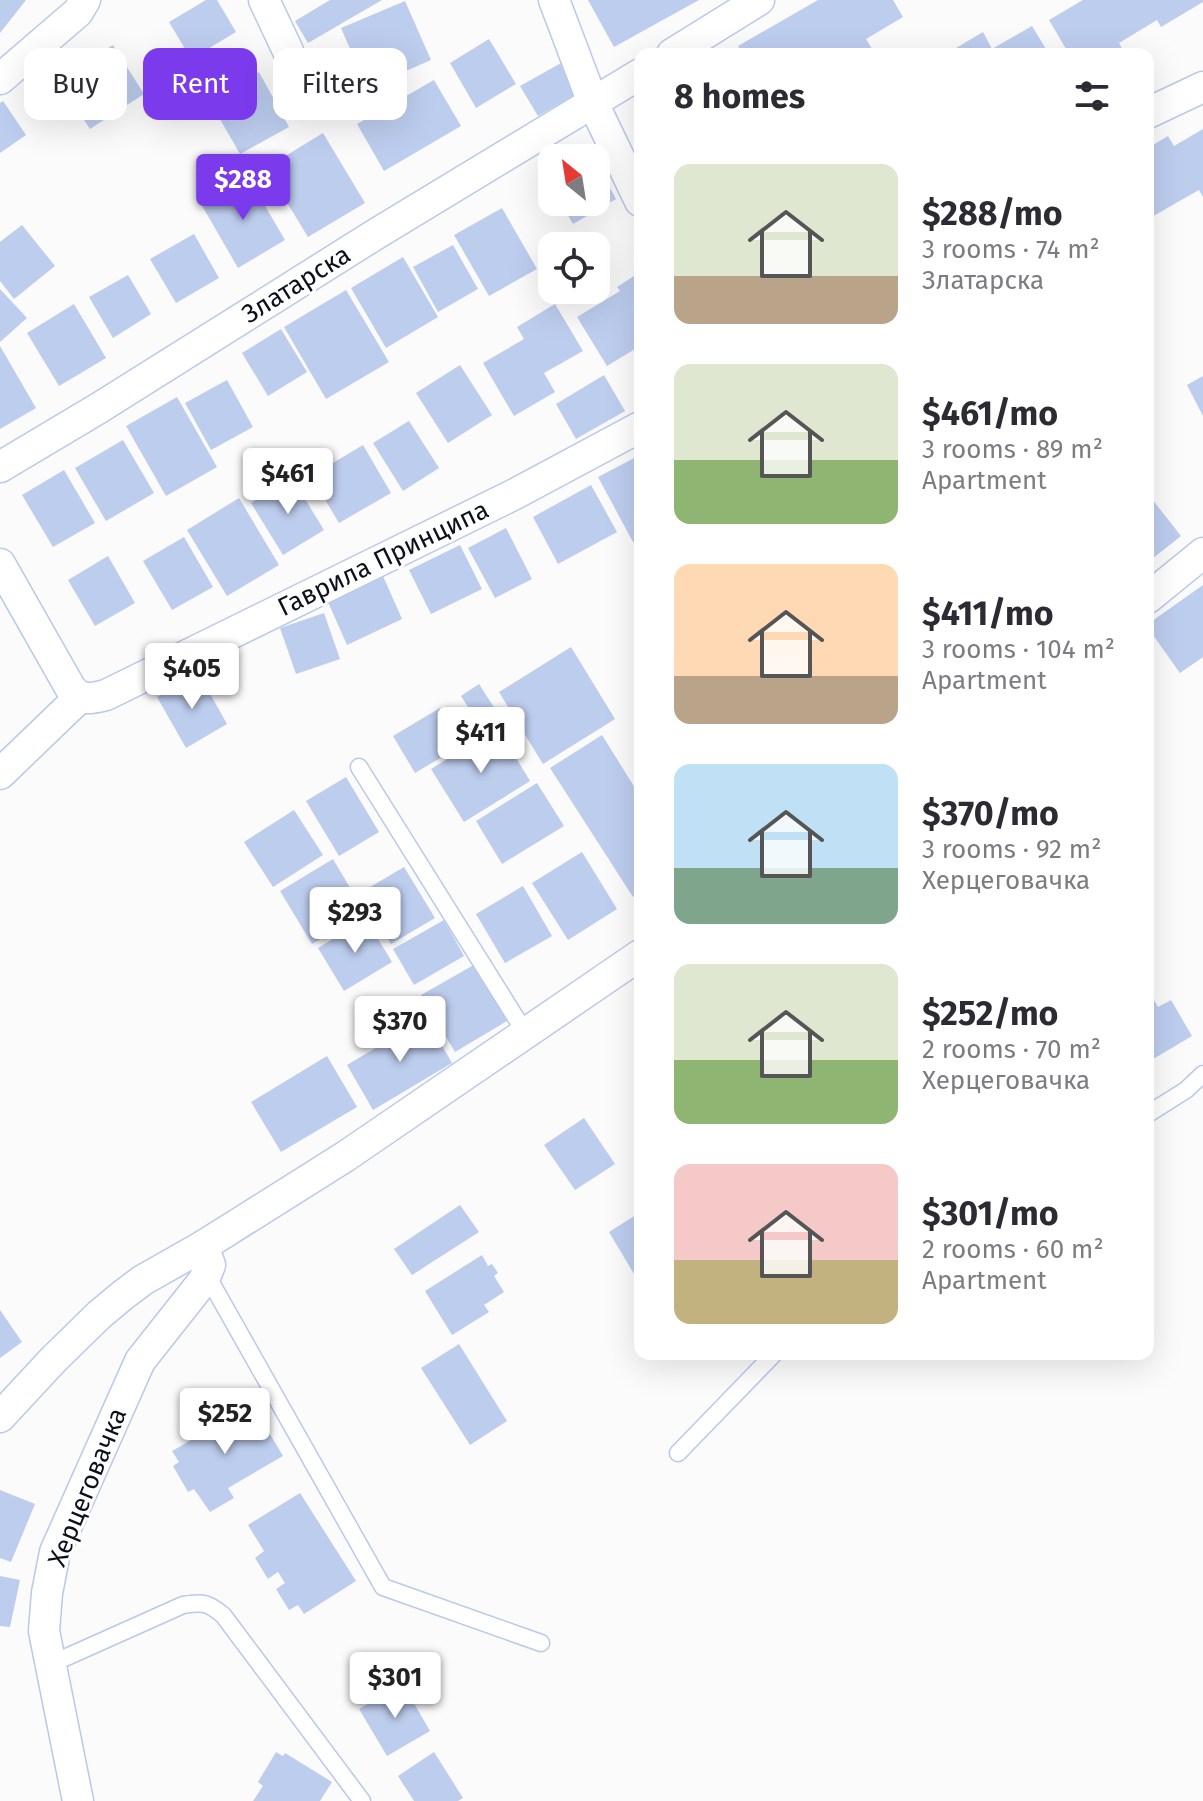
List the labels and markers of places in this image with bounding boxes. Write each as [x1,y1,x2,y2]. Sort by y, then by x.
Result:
pin: $288 [196,154,290,222]
pin: $461 [241,448,335,516]
pin: $405 [145,643,239,711]
pin: $411 [434,707,528,775]
pin: $293 [308,887,402,955]
pin: $370 [353,996,447,1064]
pin: $252 [178,1388,272,1456]
pin: $301 [348,1652,442,1720]

